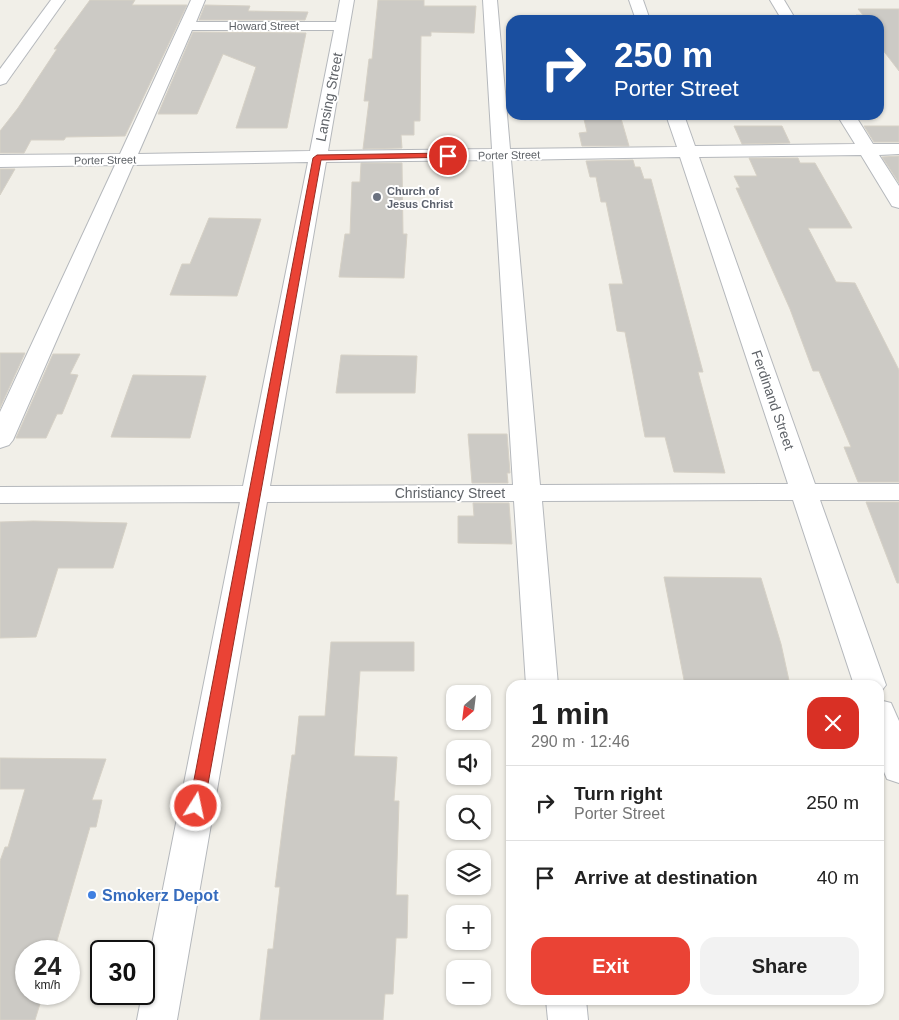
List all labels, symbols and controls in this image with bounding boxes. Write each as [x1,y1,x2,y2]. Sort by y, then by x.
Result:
street label: Howard Street [229,20,299,32]
icon: right [531,35,596,100]
text: 250 m [614,35,713,74]
street label: Lansing Street [313,51,345,143]
text: Porter Street [614,76,739,101]
pin [427,135,469,177]
icon: arrive [434,142,462,170]
street label: Porter Street [478,148,540,162]
street label: Porter Street [74,153,136,167]
place label: Church of Jesus Christ [387,185,453,210]
marker: Church of Jesus Christ [371,191,383,203]
street label: Ferdinand Street [748,348,798,452]
street label: Christiancy Street [395,485,505,501]
north arrow [446,685,491,730]
map controls [446,685,491,1005]
text: 1 min [531,697,609,730]
button: close [807,697,859,749]
text: 290 m · 12:46 [531,733,630,750]
button: sound [446,740,491,785]
position arrow [169,779,221,831]
text: Turn right [574,783,662,804]
icon: right [531,789,559,817]
text: 250 m [806,792,859,813]
button: search [446,795,491,840]
text: Porter Street [574,805,665,822]
button: layers [446,850,491,895]
icon: arrive [531,864,559,892]
text: Arrive at destination [574,867,758,888]
text: 40 m [817,867,859,888]
place label: Smokerz Depot [102,887,219,904]
marker: Smokerz Depot [86,889,98,901]
button: + [446,905,491,950]
button: Exit [531,937,690,995]
button: Share [700,937,859,995]
speed limit sign: 30 [90,940,155,1005]
text: 24 [34,952,61,980]
button: − [446,960,491,1005]
text: km/h [34,978,61,992]

